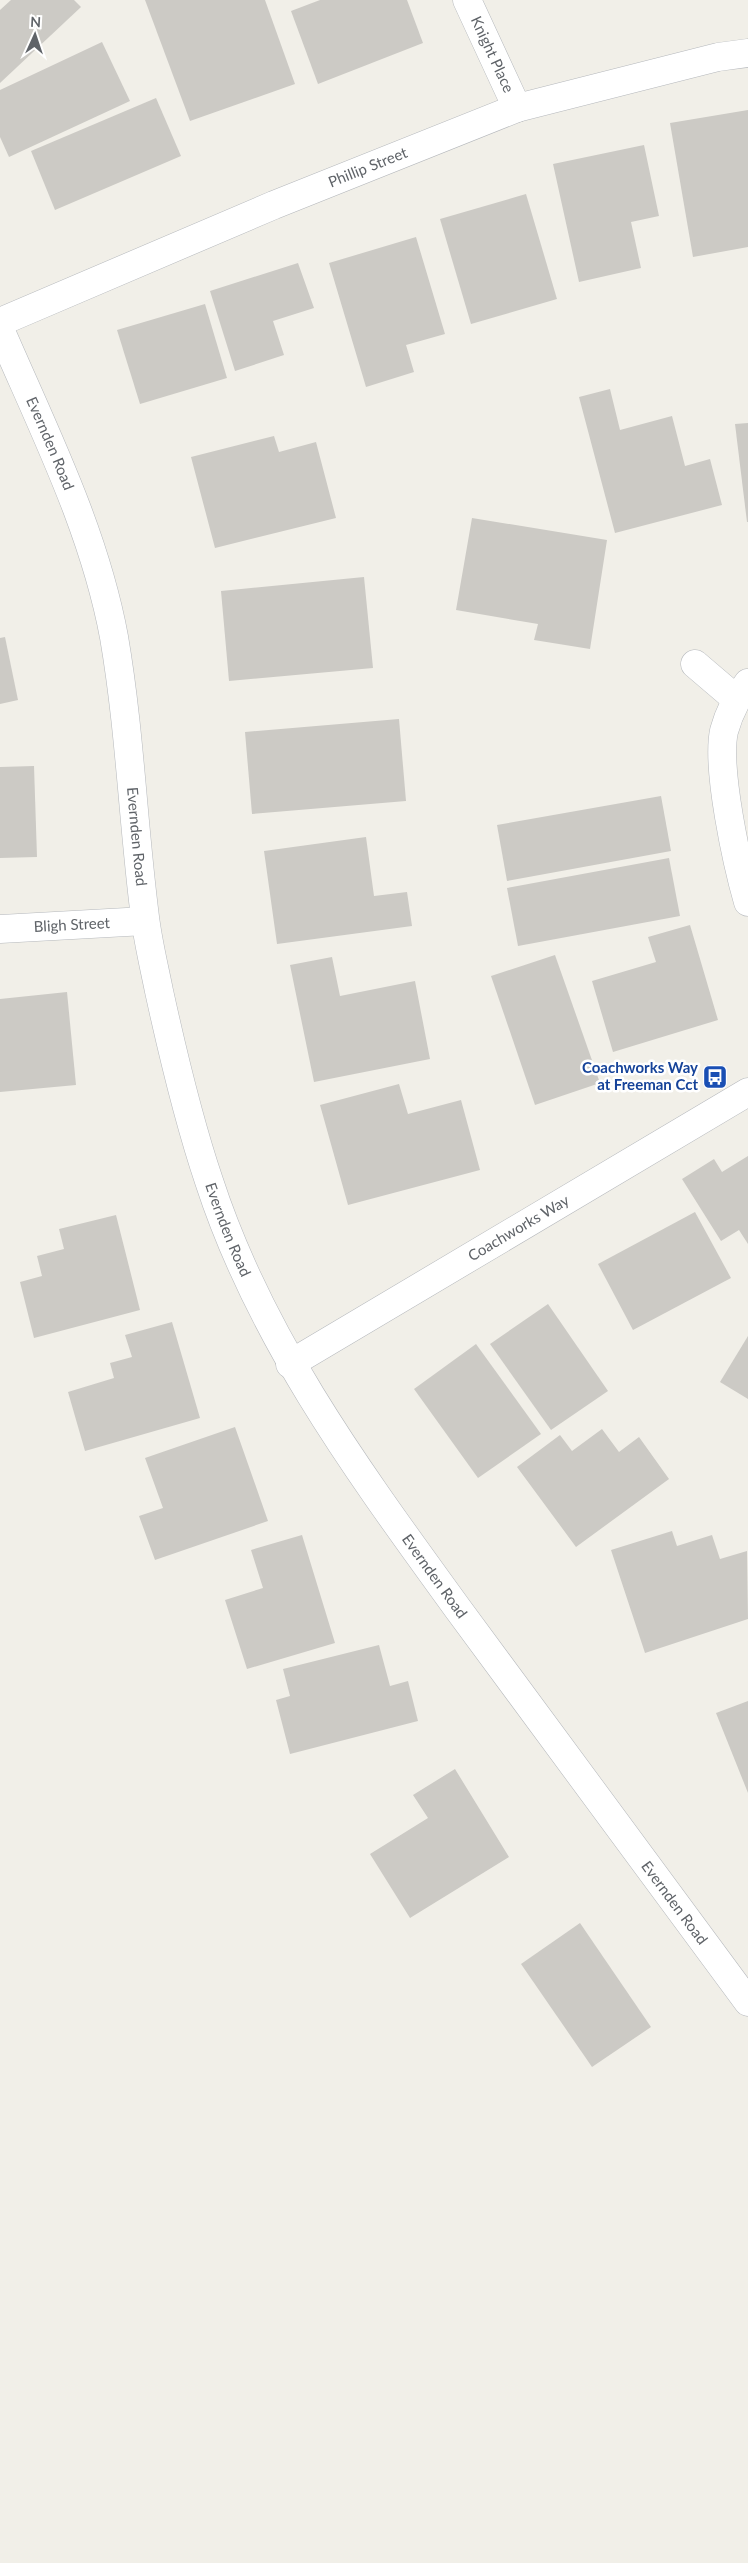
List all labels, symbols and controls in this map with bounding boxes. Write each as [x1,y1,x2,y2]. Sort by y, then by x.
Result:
north arrow [10,10,60,60]
text: N [30,13,42,30]
street label: Knight Place [468,13,519,95]
street label: Phillip Street [325,143,410,190]
street label: Evernden Road [23,394,79,492]
street label: Evernden Road [124,786,151,887]
street label: Bligh Street [33,913,111,935]
place label: Coachworks Way at Freeman Cct [582,1058,698,1093]
bus stop icon: Coachworks Way at Freeman Cct [702,1064,728,1090]
street label: Evernden Road [202,1180,255,1279]
street label: Coachworks Way [464,1190,572,1264]
street label: Evernden Road [399,1530,472,1621]
street label: Evernden Road [638,1857,712,1948]

